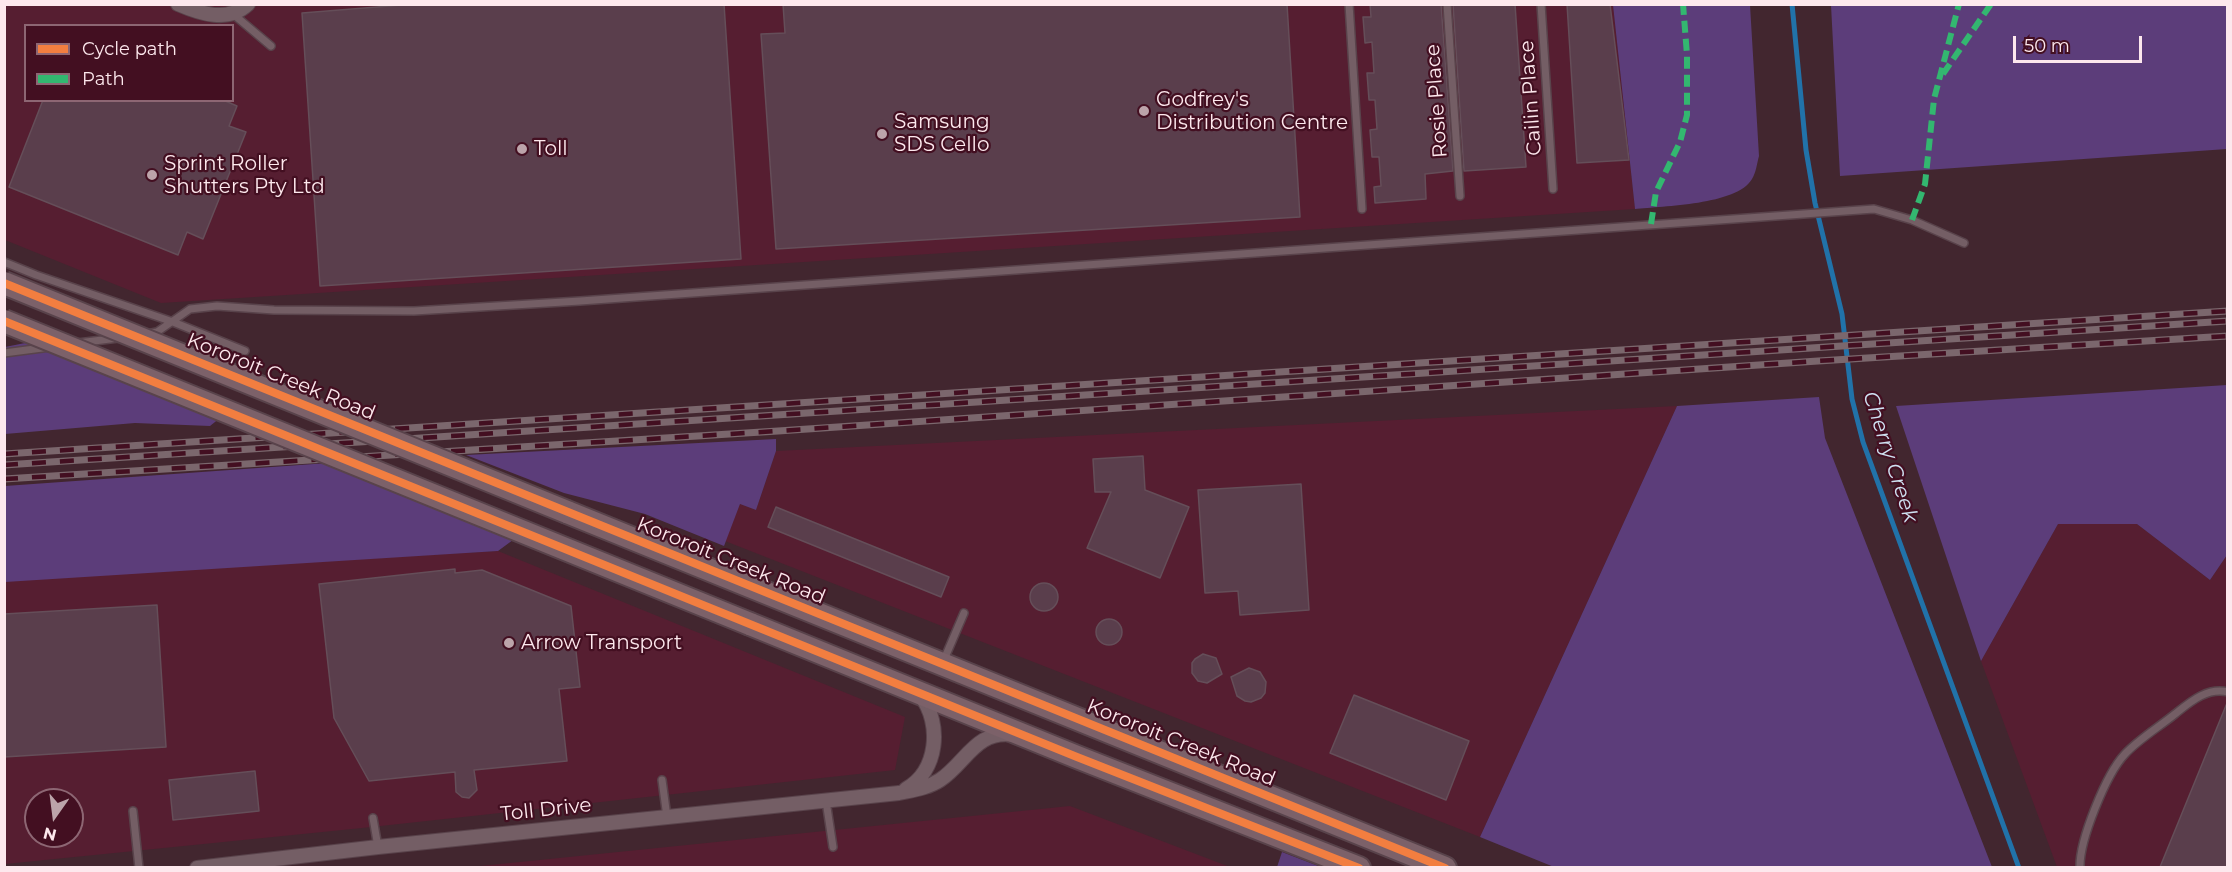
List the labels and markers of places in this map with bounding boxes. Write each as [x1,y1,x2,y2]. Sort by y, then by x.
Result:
place label: Godfrey's Distribution Centre [1156,88,1348,135]
marker: Godfrey's Distribution Centre [1137,104,1151,118]
place label: Samsung SDS Cello [894,110,990,157]
marker: Samsung SDS Cello [875,127,889,141]
place label: Toll [534,137,568,161]
marker: Toll [515,142,529,156]
place label: Sprint Roller Shutters Pty Ltd [164,152,325,199]
marker: Sprint Roller Shutters Pty Ltd [145,168,159,182]
place label: Arrow Transport [521,631,682,655]
marker: Arrow Transport [502,636,516,650]

